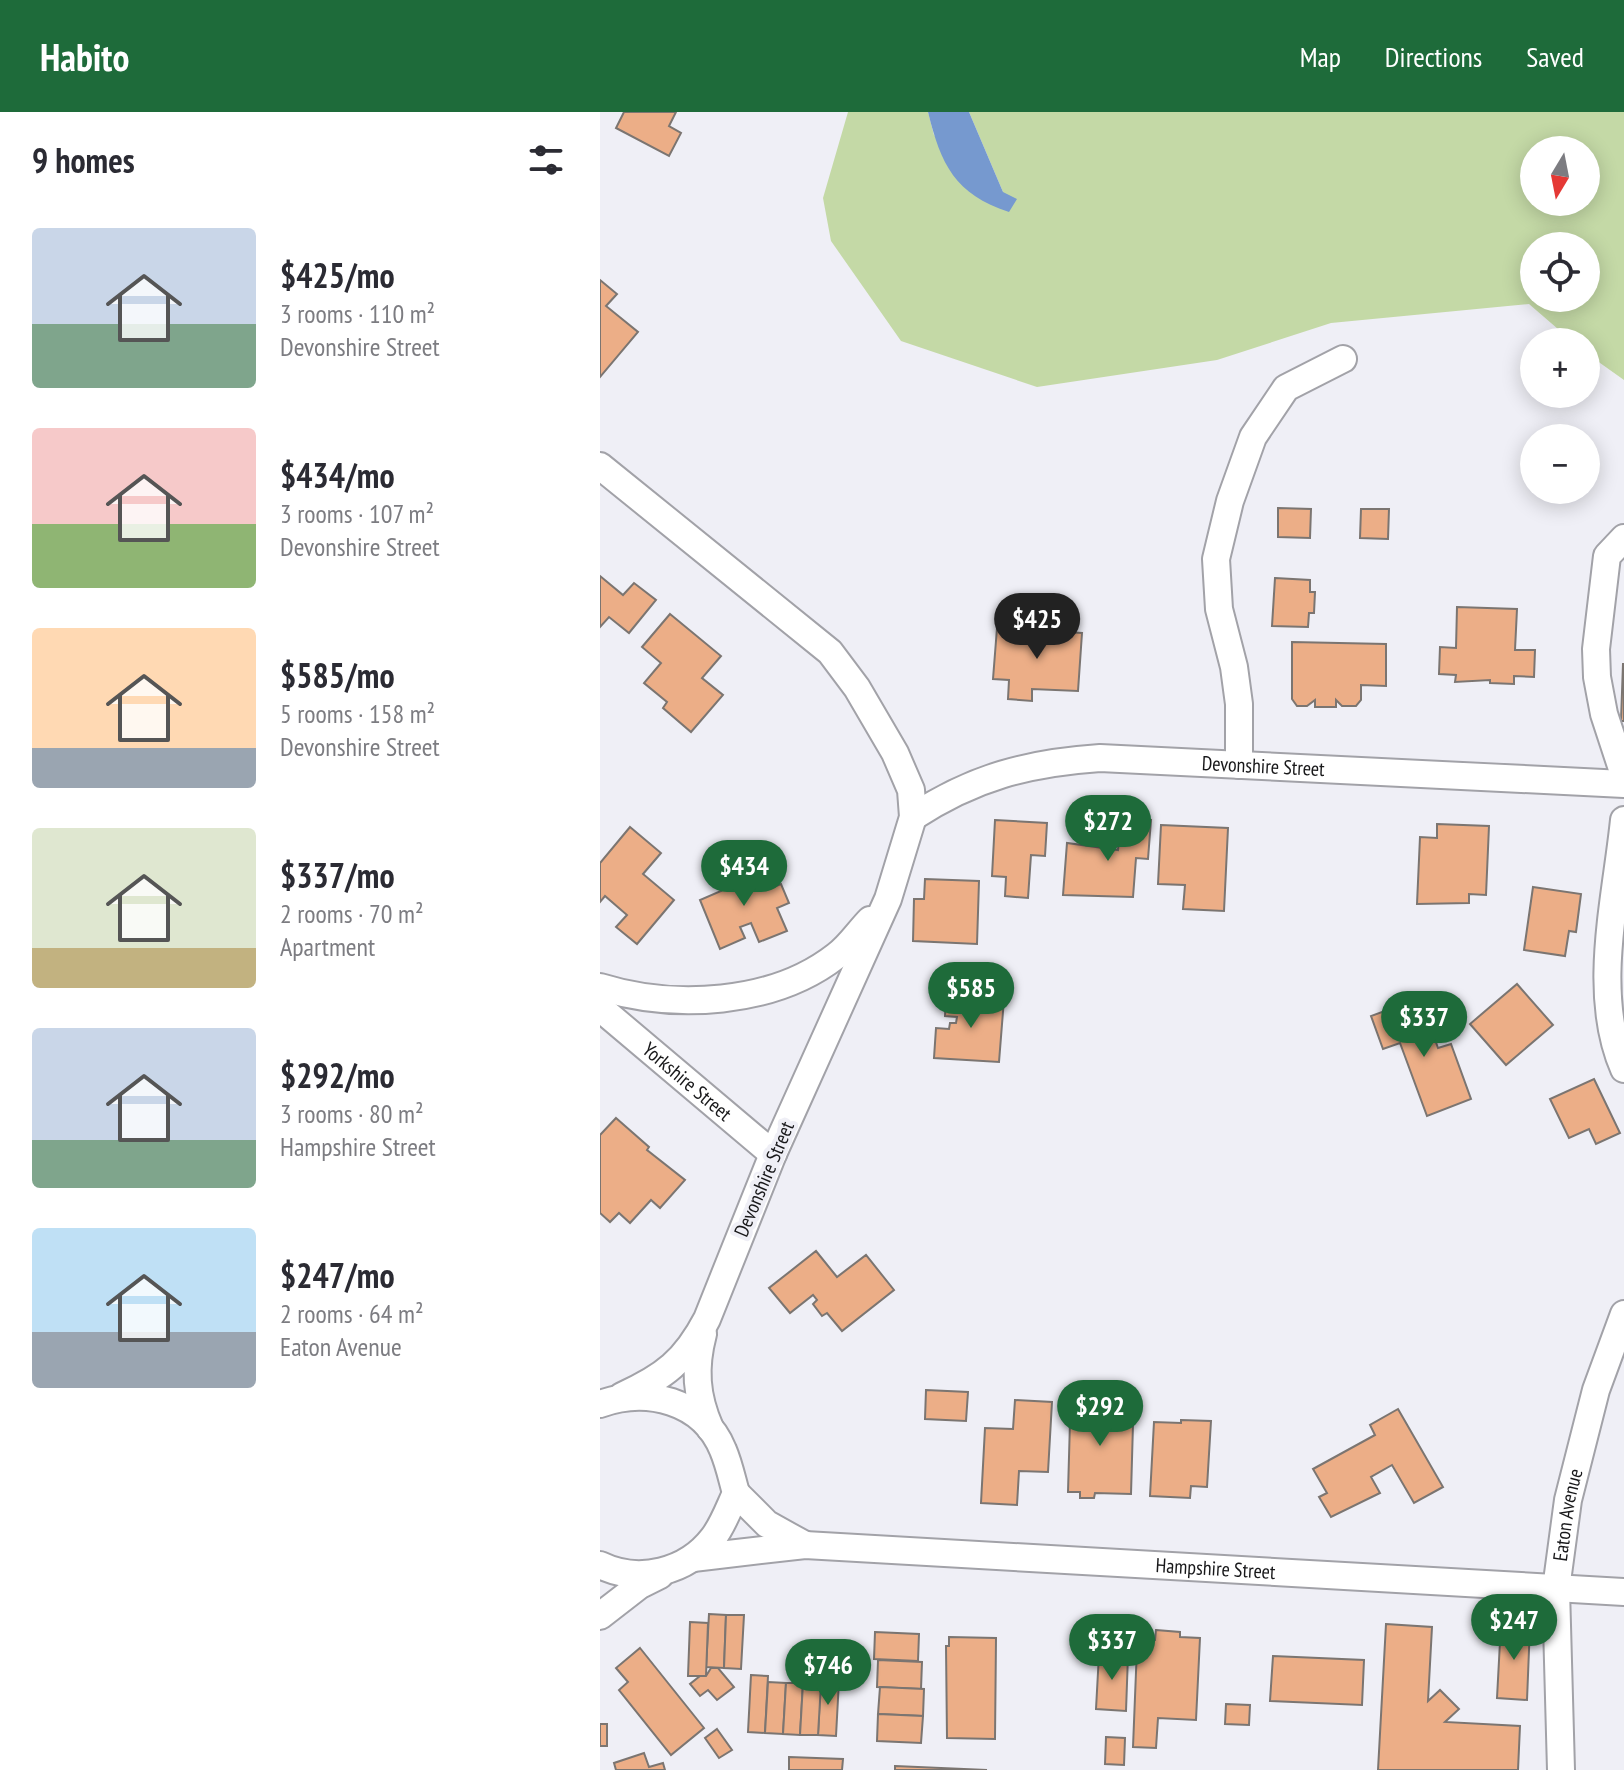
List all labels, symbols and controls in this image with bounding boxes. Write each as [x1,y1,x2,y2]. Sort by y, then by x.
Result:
text: Habito [40,32,129,81]
text: Map [1300,38,1341,75]
text: Directions [1385,38,1482,75]
text: Saved [1526,38,1584,75]
north arrow [1520,136,1600,216]
map controls [1520,136,1600,504]
text: 9 homes [32,138,135,182]
icon: filters [524,138,568,182]
button: locate [1520,232,1600,312]
text: $425/mo [280,253,395,297]
icon: home [96,260,192,356]
text: 3 rooms · 110 m² [280,297,435,330]
button: + [1520,328,1600,408]
text: Devonshire Street [280,330,440,363]
button: − [1520,424,1600,504]
text: $434/mo [280,453,395,497]
icon: home [96,460,192,556]
text: 3 rooms · 107 m² [280,497,434,530]
text: Devonshire Street [280,530,440,563]
pin: $425 [990,593,1084,661]
text: $425 [1012,602,1062,635]
text: $585/mo [280,653,395,697]
icon: home [96,660,192,756]
text: 5 rooms · 158 m² [280,697,435,730]
text: Devonshire Street [280,730,440,763]
street label: Devonshire Street [1201,750,1326,782]
pin: $272 [1061,795,1155,863]
text: $272 [1083,804,1133,837]
pin: $434 [697,840,791,908]
text: $434 [719,849,769,882]
text: $337/mo [280,853,395,897]
icon: home [96,860,192,956]
text: 2 rooms · 70 m² [280,897,424,930]
text: Apartment [280,930,375,963]
pin: $585 [924,962,1018,1030]
text: $585 [946,971,996,1004]
pin: $337 [1377,991,1471,1059]
text: $337 [1399,1000,1449,1033]
street label: Yorkshire Street [637,1036,738,1127]
text: $292/mo [280,1053,395,1097]
icon: home [96,1060,192,1156]
text: 3 rooms · 80 m² [280,1097,424,1130]
street label: Devonshire Street [728,1117,800,1241]
text: Hampshire Street [280,1130,436,1163]
text: $247/mo [280,1253,395,1297]
icon: home [96,1260,192,1356]
text: 2 rooms · 64 m² [280,1297,424,1330]
text: Eaton Avenue [280,1330,402,1363]
pin: $292 [1053,1380,1147,1448]
text: $292 [1075,1389,1125,1422]
street label: Eaton Avenue [1547,1466,1588,1563]
street label: Hampshire Street [1155,1552,1277,1585]
pin: $247 [1467,1594,1561,1662]
text: $247 [1489,1603,1539,1636]
pin: $337 [1065,1614,1159,1682]
text: $337 [1087,1623,1137,1656]
pin: $746 [781,1639,875,1707]
text: $746 [803,1648,853,1681]

